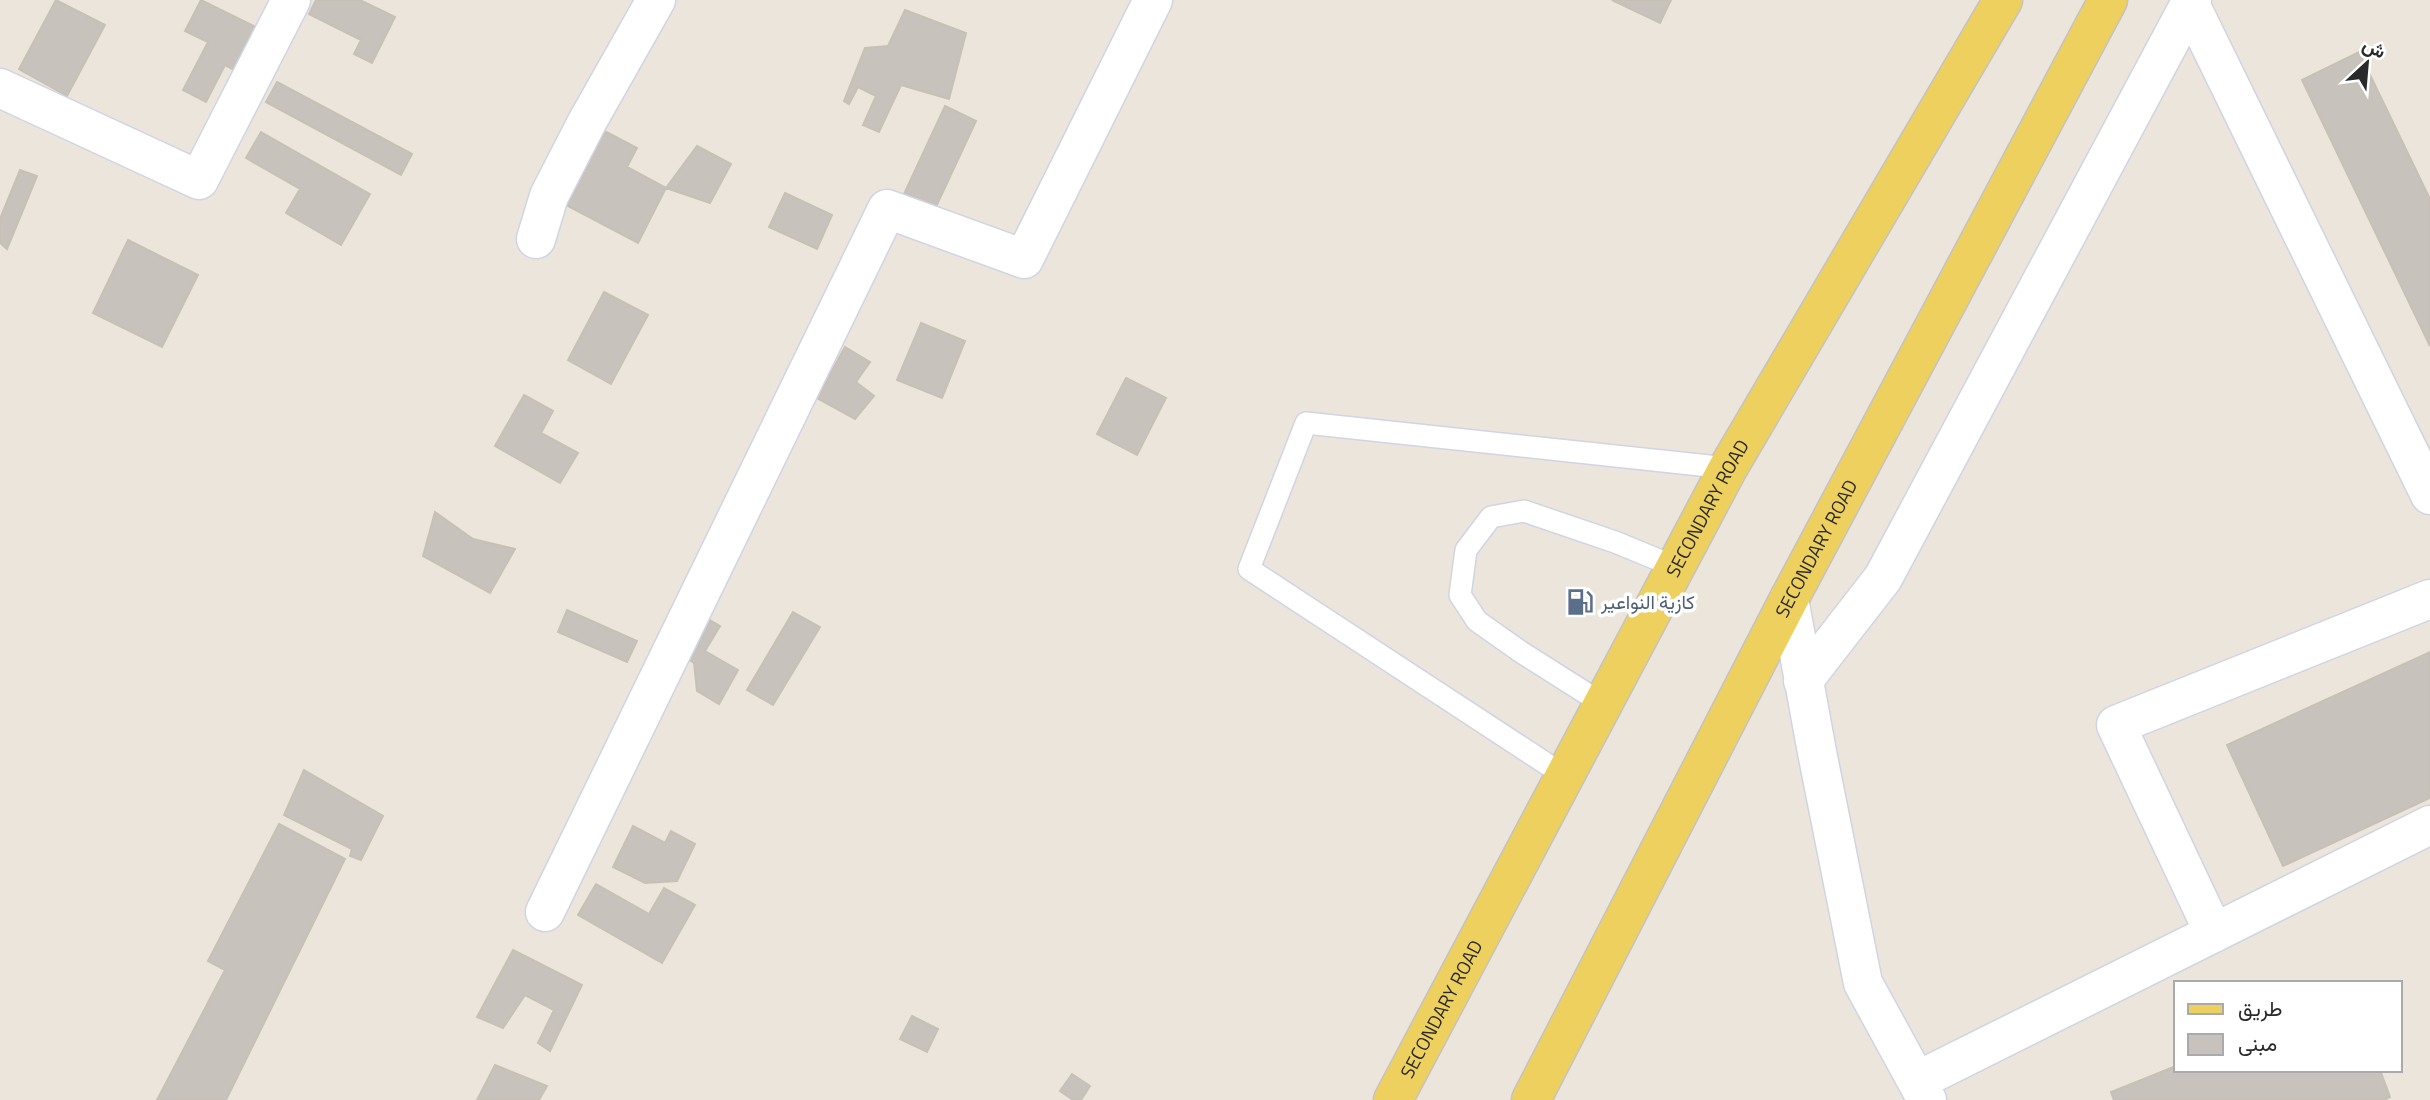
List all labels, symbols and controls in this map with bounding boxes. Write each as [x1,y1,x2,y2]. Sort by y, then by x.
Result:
north arrow [2332,28,2402,98]
text: ش [2358,29,2391,65]
street label: SECONDARY ROAD [1658,434,1756,582]
street label: SECONDARY ROAD [1767,474,1864,622]
fuel station icon: كازية النواعير [1565,587,1595,617]
place label: كازية النواعير [1600,587,1695,616]
street label: SECONDARY ROAD [1392,934,1489,1083]
legend [2174,981,2402,1072]
text: طريق [2238,992,2283,1024]
text: مبنى [2238,1027,2277,1059]

